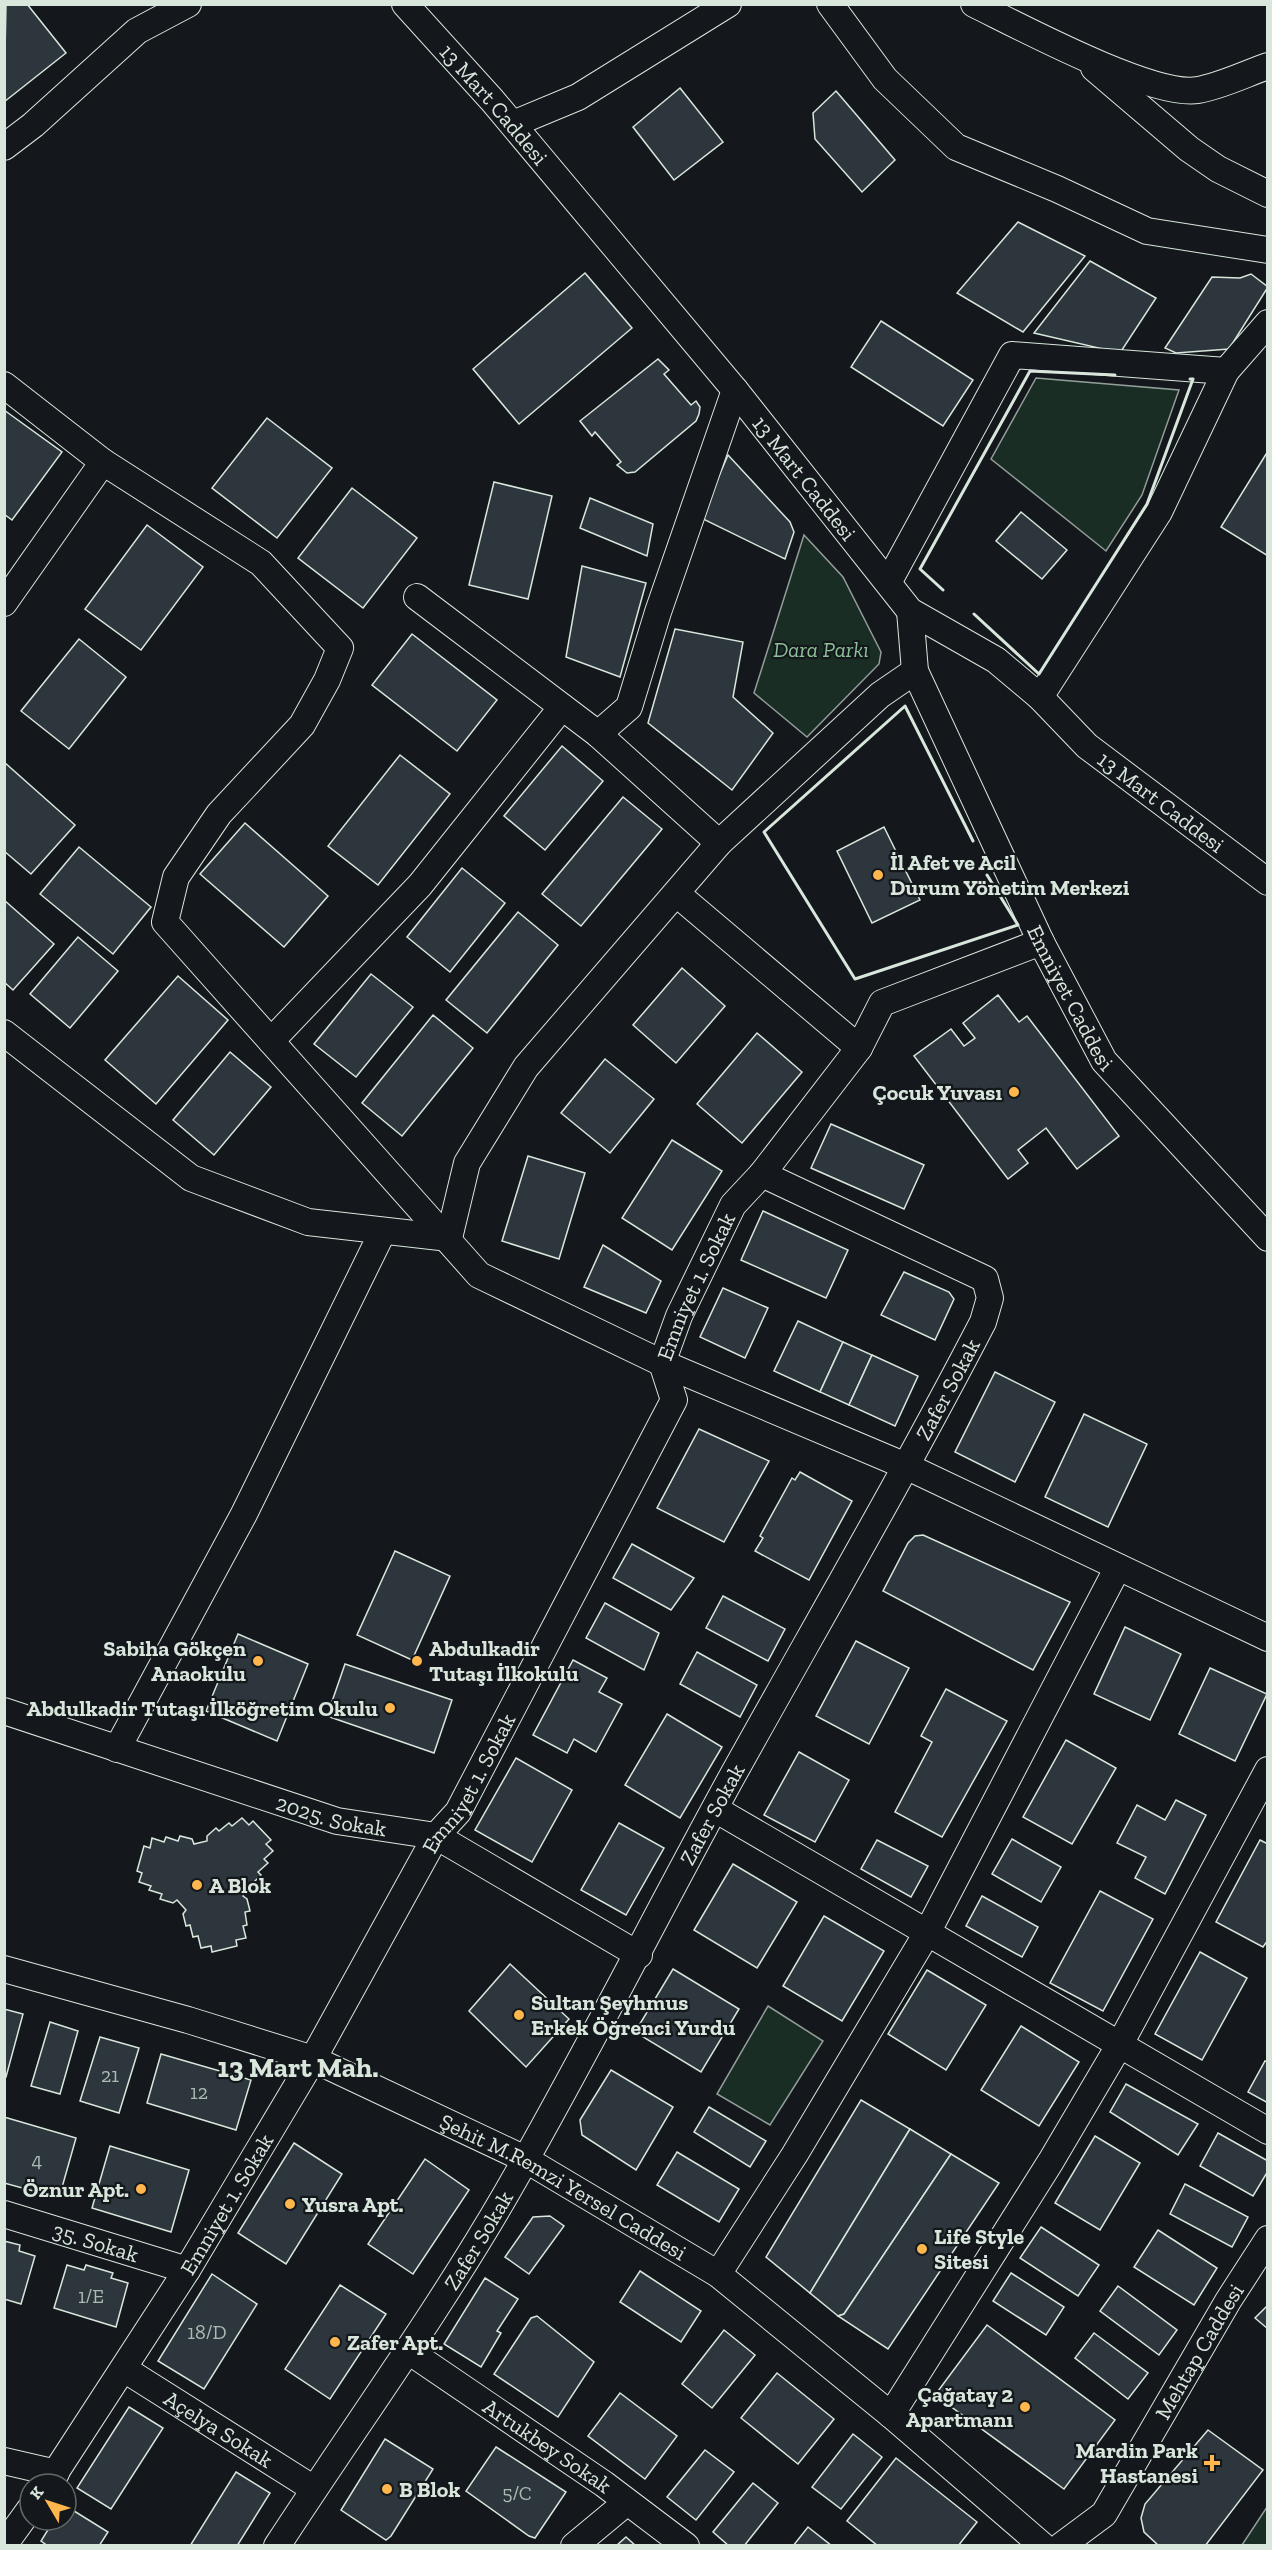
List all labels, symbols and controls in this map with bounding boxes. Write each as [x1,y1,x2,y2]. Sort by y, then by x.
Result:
street label: 13 Mart Caddesi [434,38,554,171]
street label: 13 Mart Caddesi [747,410,862,546]
park label: Dara Parkı [773,636,869,663]
street label: 13 Mart Caddesi [1092,746,1230,859]
place label: İl Afet ve Acil Durum Yönetim Merkezi [890,849,1130,901]
marker: İl Afet ve Acil Durum Yönetim Merkezi [871,868,885,882]
street label: Emniyet Caddesi [1021,921,1119,1077]
place label: Çocuk Yuvası [873,1079,1002,1106]
marker: Çocuk Yuvası [1007,1085,1021,1099]
street label: Emniyet 1. Sokak [651,1208,742,1364]
street label: Zafer Sokak [910,1334,986,1445]
place label: Sabiha Gökçen Anaokulu [103,1635,246,1687]
place label: Abdulkadir Tutaşı İlkokulu [429,1635,579,1687]
marker: Sabiha Gökçen Anaokulu [251,1654,265,1668]
marker: Abdulkadir Tutaşı İlkokulu [410,1654,424,1668]
place label: Abdulkadir Tutaşı İlköğretim Okulu [27,1695,378,1722]
marker: Abdulkadir Tutaşı İlköğretim Okulu [383,1701,397,1715]
street label: Emniyet 1. Sokak [416,1708,522,1858]
street label: Zafer Sokak [674,1759,751,1870]
street label: 2025. Sokak [273,1789,389,1842]
place label: A Blok [209,1872,271,1899]
marker: A Blok [190,1878,204,1892]
place label: Sultan Şeyhmus Erkek Öğrenci Yurdu [531,1989,736,2041]
marker: Sultan Şeyhmus Erkek Öğrenci Yurdu [512,2008,526,2022]
district label: 13 Mart Mah. [217,2051,379,2084]
house number: 21 [101,2063,119,2087]
house number: 12 [190,2080,208,2104]
street label: Şehit M.Remzi Yersel Caddesi [435,2108,691,2266]
street label: Emniyet 1. Sokak [174,2128,280,2280]
house number: 4 [32,2148,43,2172]
place label: Öznur Apt. [23,2176,129,2203]
marker: Öznur Apt. [134,2182,148,2196]
street label: Zafer Sokak [438,2186,519,2295]
place label: Yusra Apt. [302,2191,404,2218]
marker: Yusra Apt. [283,2197,297,2211]
street label: 35. Sokak [50,2217,142,2269]
place label: Life Style Sitesi [934,2223,1024,2275]
marker: Life Style Sitesi [915,2242,929,2256]
street label: Mehtap Caddesi [1149,2279,1250,2424]
house number: 1/E [78,2284,104,2308]
house number: 18/D [187,2320,227,2344]
place label: Zafer Apt. [347,2329,443,2356]
marker: Zafer Apt. [328,2335,342,2349]
place label: Çağatay 2 Apartmanı [906,2381,1013,2433]
street label: Açelya Sokak [159,2385,278,2474]
street label: Artukbey Sokak [478,2393,617,2499]
marker: Çağatay 2 Apartmanı [1018,2400,1032,2414]
place label: Mardin Park Hastanesi [1075,2437,1198,2489]
marker: Mardin Park Hastanesi [1203,2454,1221,2472]
north arrow [18,2472,78,2532]
place label: B Blok [399,2476,460,2503]
house number: 5/C [502,2481,532,2505]
marker: B Blok [380,2482,394,2496]
text: K [26,2483,48,2503]

